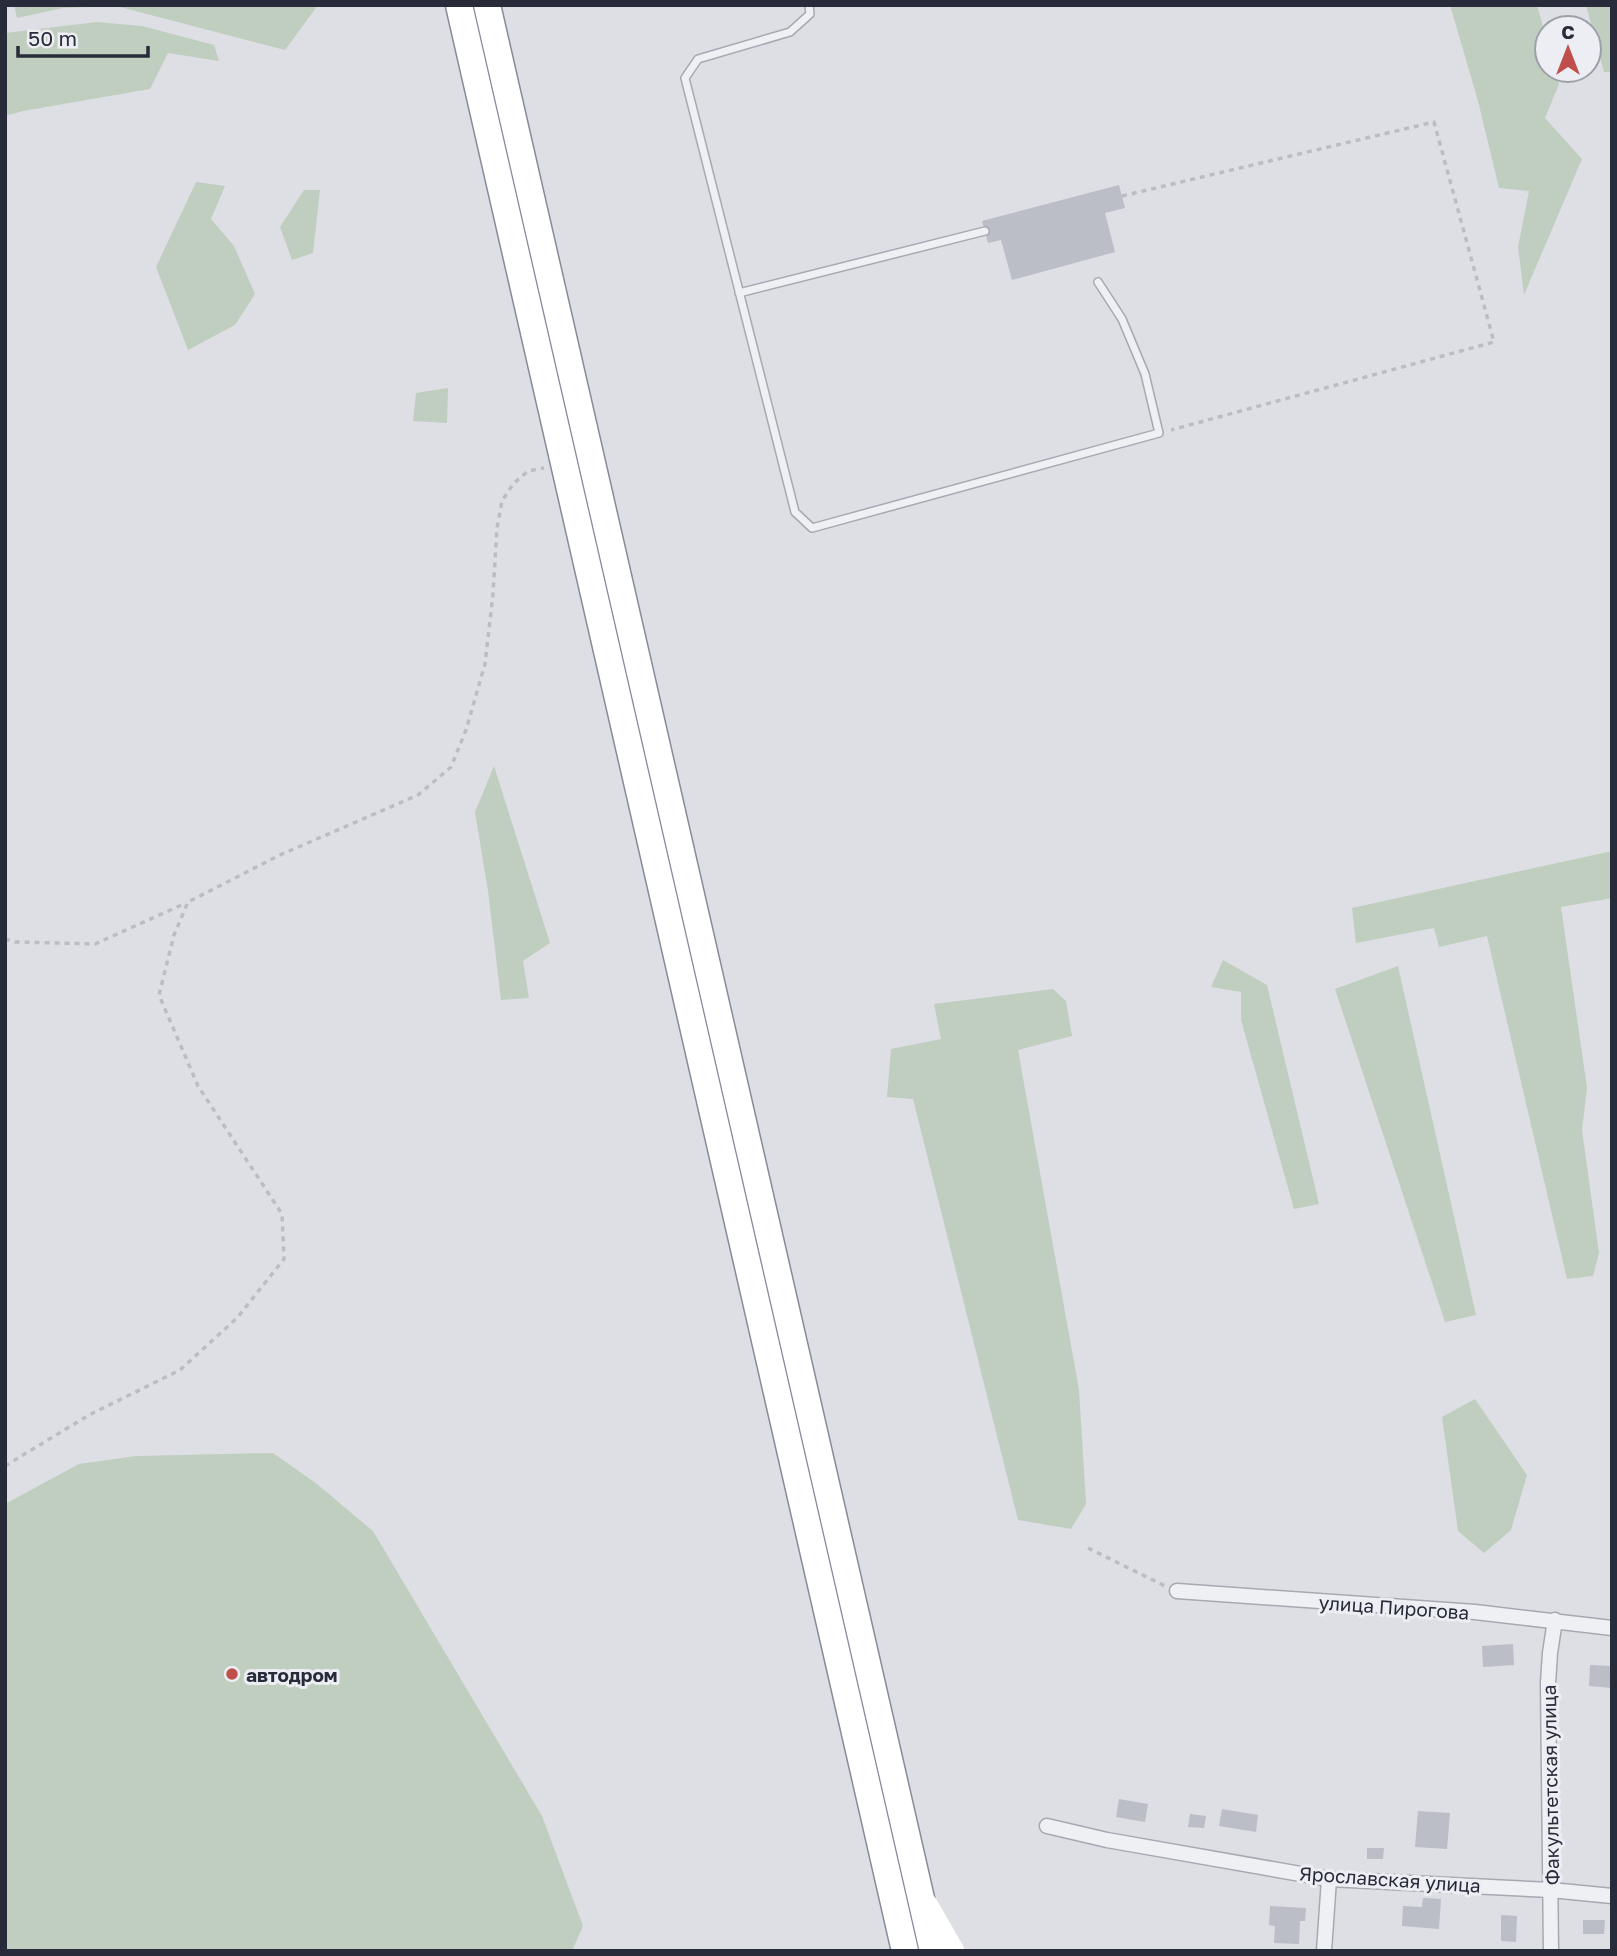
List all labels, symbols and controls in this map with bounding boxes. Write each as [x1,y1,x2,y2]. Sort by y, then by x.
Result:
scale bar [18,14,147,58]
north arrow [1533,14,1603,84]
text: С [1561,20,1575,43]
text: 50 m [28,25,77,51]
street label: улица Пирогова [1318,1590,1470,1624]
place label: автодром [246,1663,337,1686]
marker: автодром [224,1666,240,1682]
street label: Факультетская улица [1537,1684,1563,1886]
street label: Ярославская улица [1298,1861,1482,1897]

